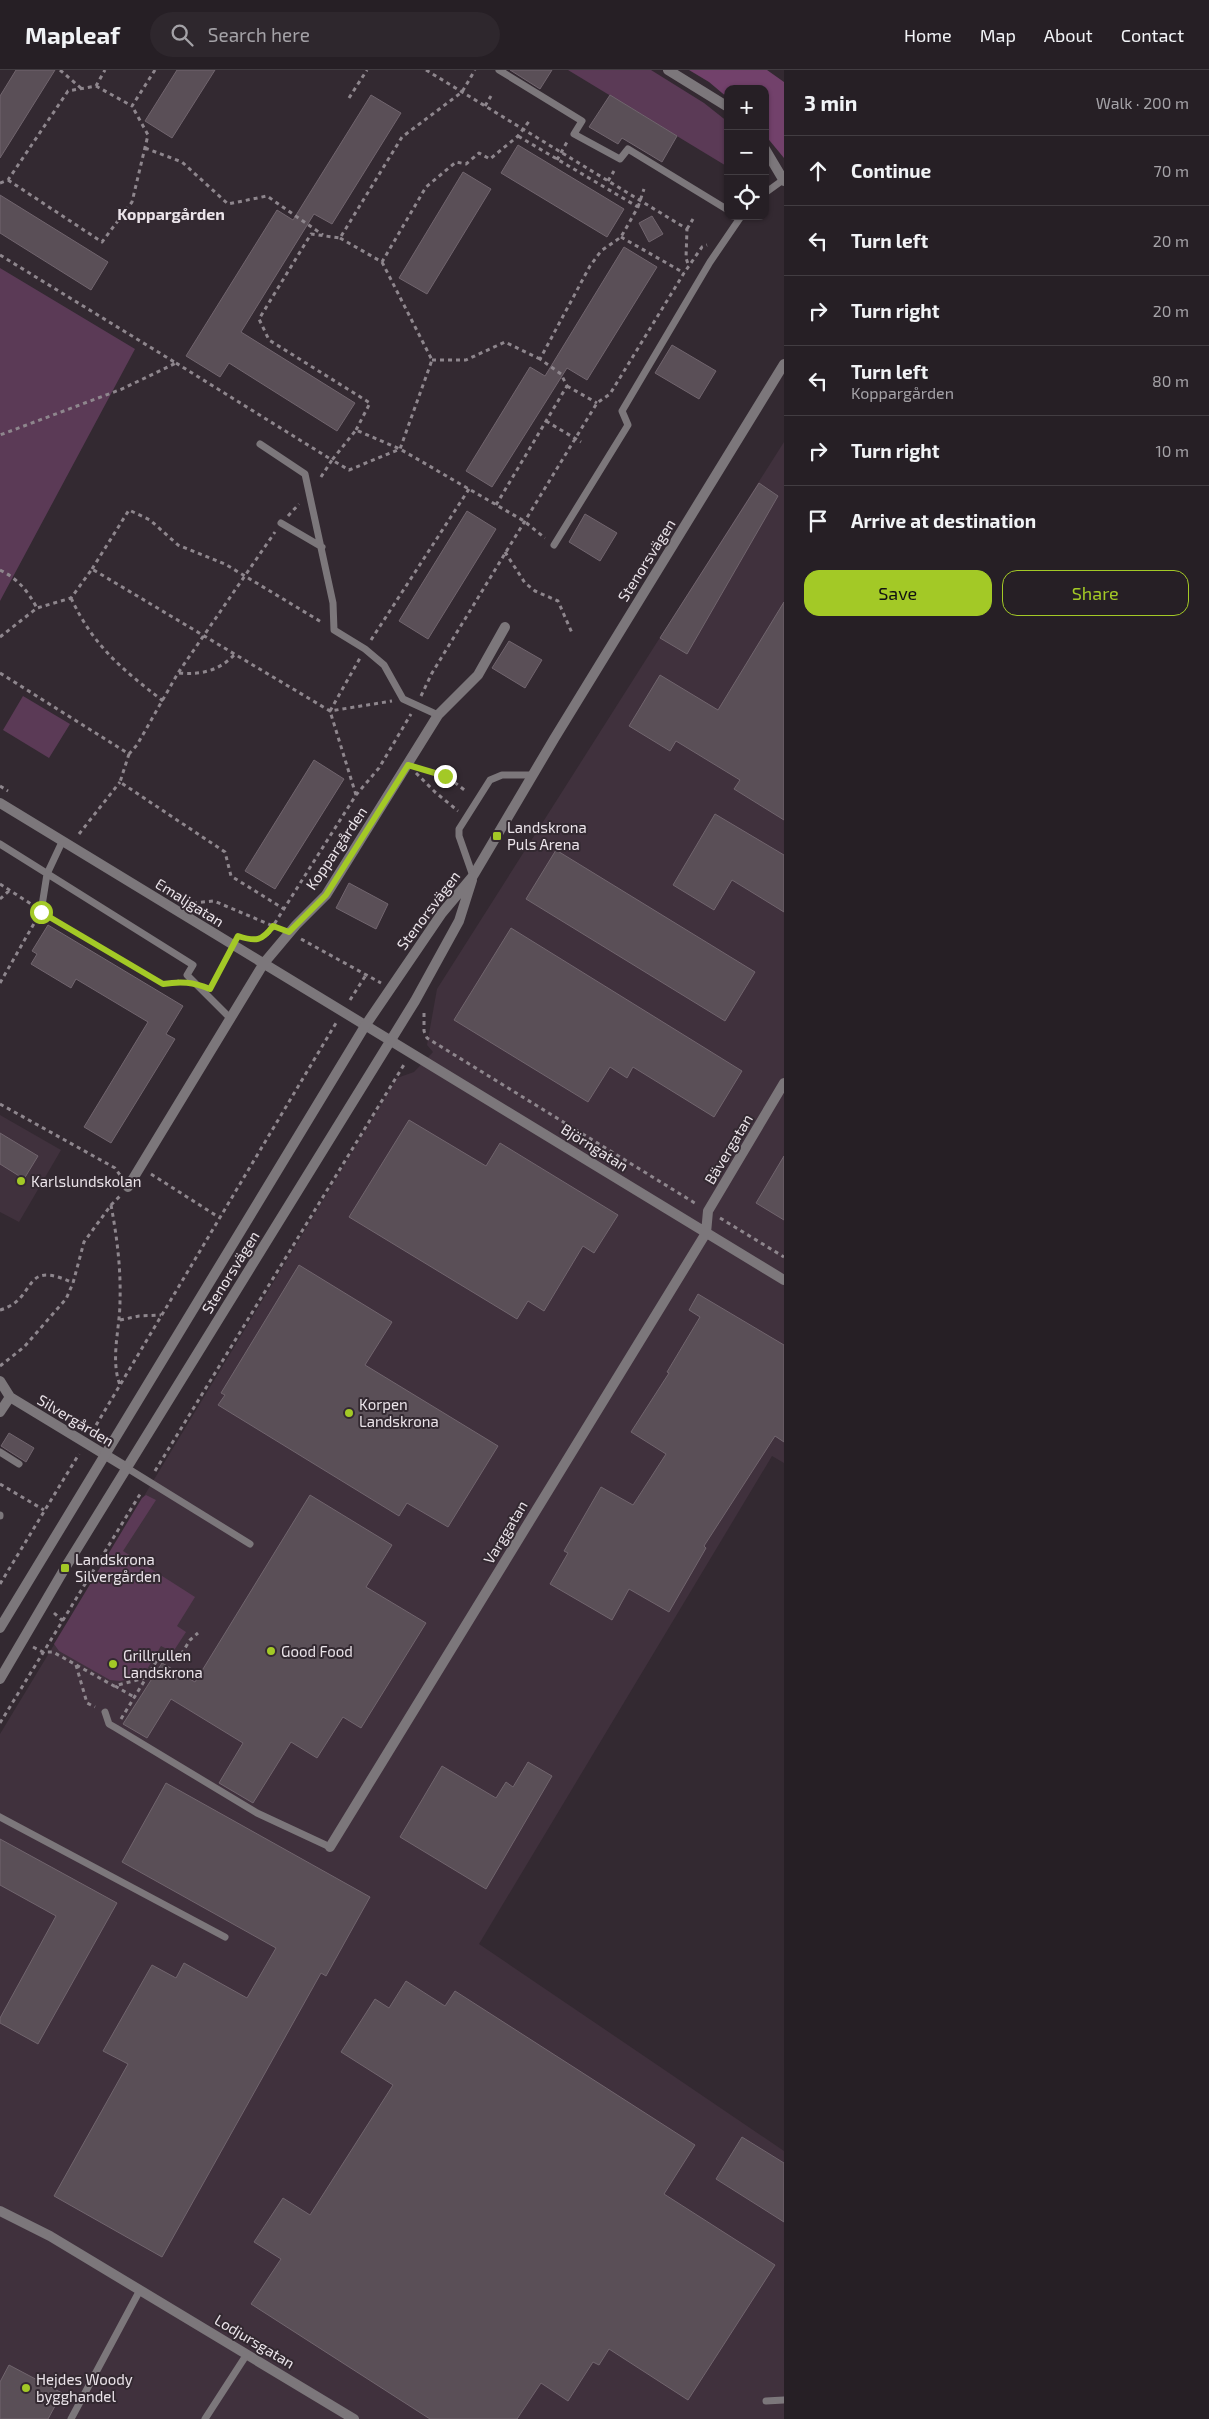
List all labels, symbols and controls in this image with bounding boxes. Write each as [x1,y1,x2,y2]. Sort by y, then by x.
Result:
search box [150,12,500,57]
text: Mapleaf [25,20,120,49]
icon: search [168,21,196,49]
text: Search here [208,23,310,46]
text: Home [904,24,952,46]
text: Map [980,24,1016,46]
text: About [1044,24,1093,46]
text: Contact [1121,24,1184,46]
map controls [724,85,769,220]
button: + [724,85,769,130]
text: 3 min [804,90,857,115]
text: Walk · 200 m [1096,93,1189,112]
button: − [724,130,769,175]
icon: ahead [804,157,832,185]
text: Continue [851,159,931,182]
text: 70 m [1154,161,1189,180]
button: locate [724,175,769,220]
district label: Koppargården [117,204,225,223]
icon: left [804,227,832,255]
text: Turn left [851,229,928,252]
text: 20 m [1153,231,1189,250]
icon: right [804,297,832,325]
text: Turn right [851,299,939,322]
text: 20 m [1153,301,1189,320]
text: Turn left [851,360,928,383]
icon: left [804,367,832,395]
text: 80 m [1152,371,1189,390]
text: Koppargården [851,383,954,402]
icon: right [804,437,832,465]
text: Turn right [851,439,939,462]
text: 10 m [1155,441,1189,460]
icon: arrive [804,507,832,535]
text: Arrive at destination [851,509,1036,532]
street label: Stenorsvägen [613,515,679,605]
button: Save [804,570,992,616]
button: Share [1002,570,1189,616]
route end [434,765,457,788]
street label: Koppargården [302,803,370,893]
place label: Landskrona Puls Arena [507,818,587,853]
marker: Landskrona Puls Arena [491,830,503,842]
street label: Stenorsvägen [392,867,464,953]
street label: Emaljgatan [152,874,227,931]
route start [30,901,53,924]
street label: Bävergatan [700,1111,756,1187]
street label: Björngatan [558,1119,632,1175]
place label: Karlslundskolan [31,1172,141,1190]
marker: Karlslundskolan [15,1175,27,1187]
street label: Stenorsvägen [197,1227,263,1317]
street label: Silvergården [35,1390,117,1450]
place label: Korpen Landskrona [359,1395,439,1430]
marker: Korpen Landskrona [343,1407,355,1419]
street label: Varggatan [479,1497,531,1567]
place label: Landskrona Silvergården [75,1550,161,1585]
marker: Landskrona Silvergården [59,1562,71,1574]
place label: Good Food [281,1642,353,1660]
marker: Good Food [265,1645,277,1657]
place label: Grillrullen Landskrona [123,1646,203,1681]
marker: Grillrullen Landskrona [107,1658,119,1670]
street label: Lodjursgatan [211,2310,298,2373]
place label: Hejdes Woody bygghandel [36,2370,133,2405]
marker: Hejdes Woody bygghandel [20,2382,32,2394]

